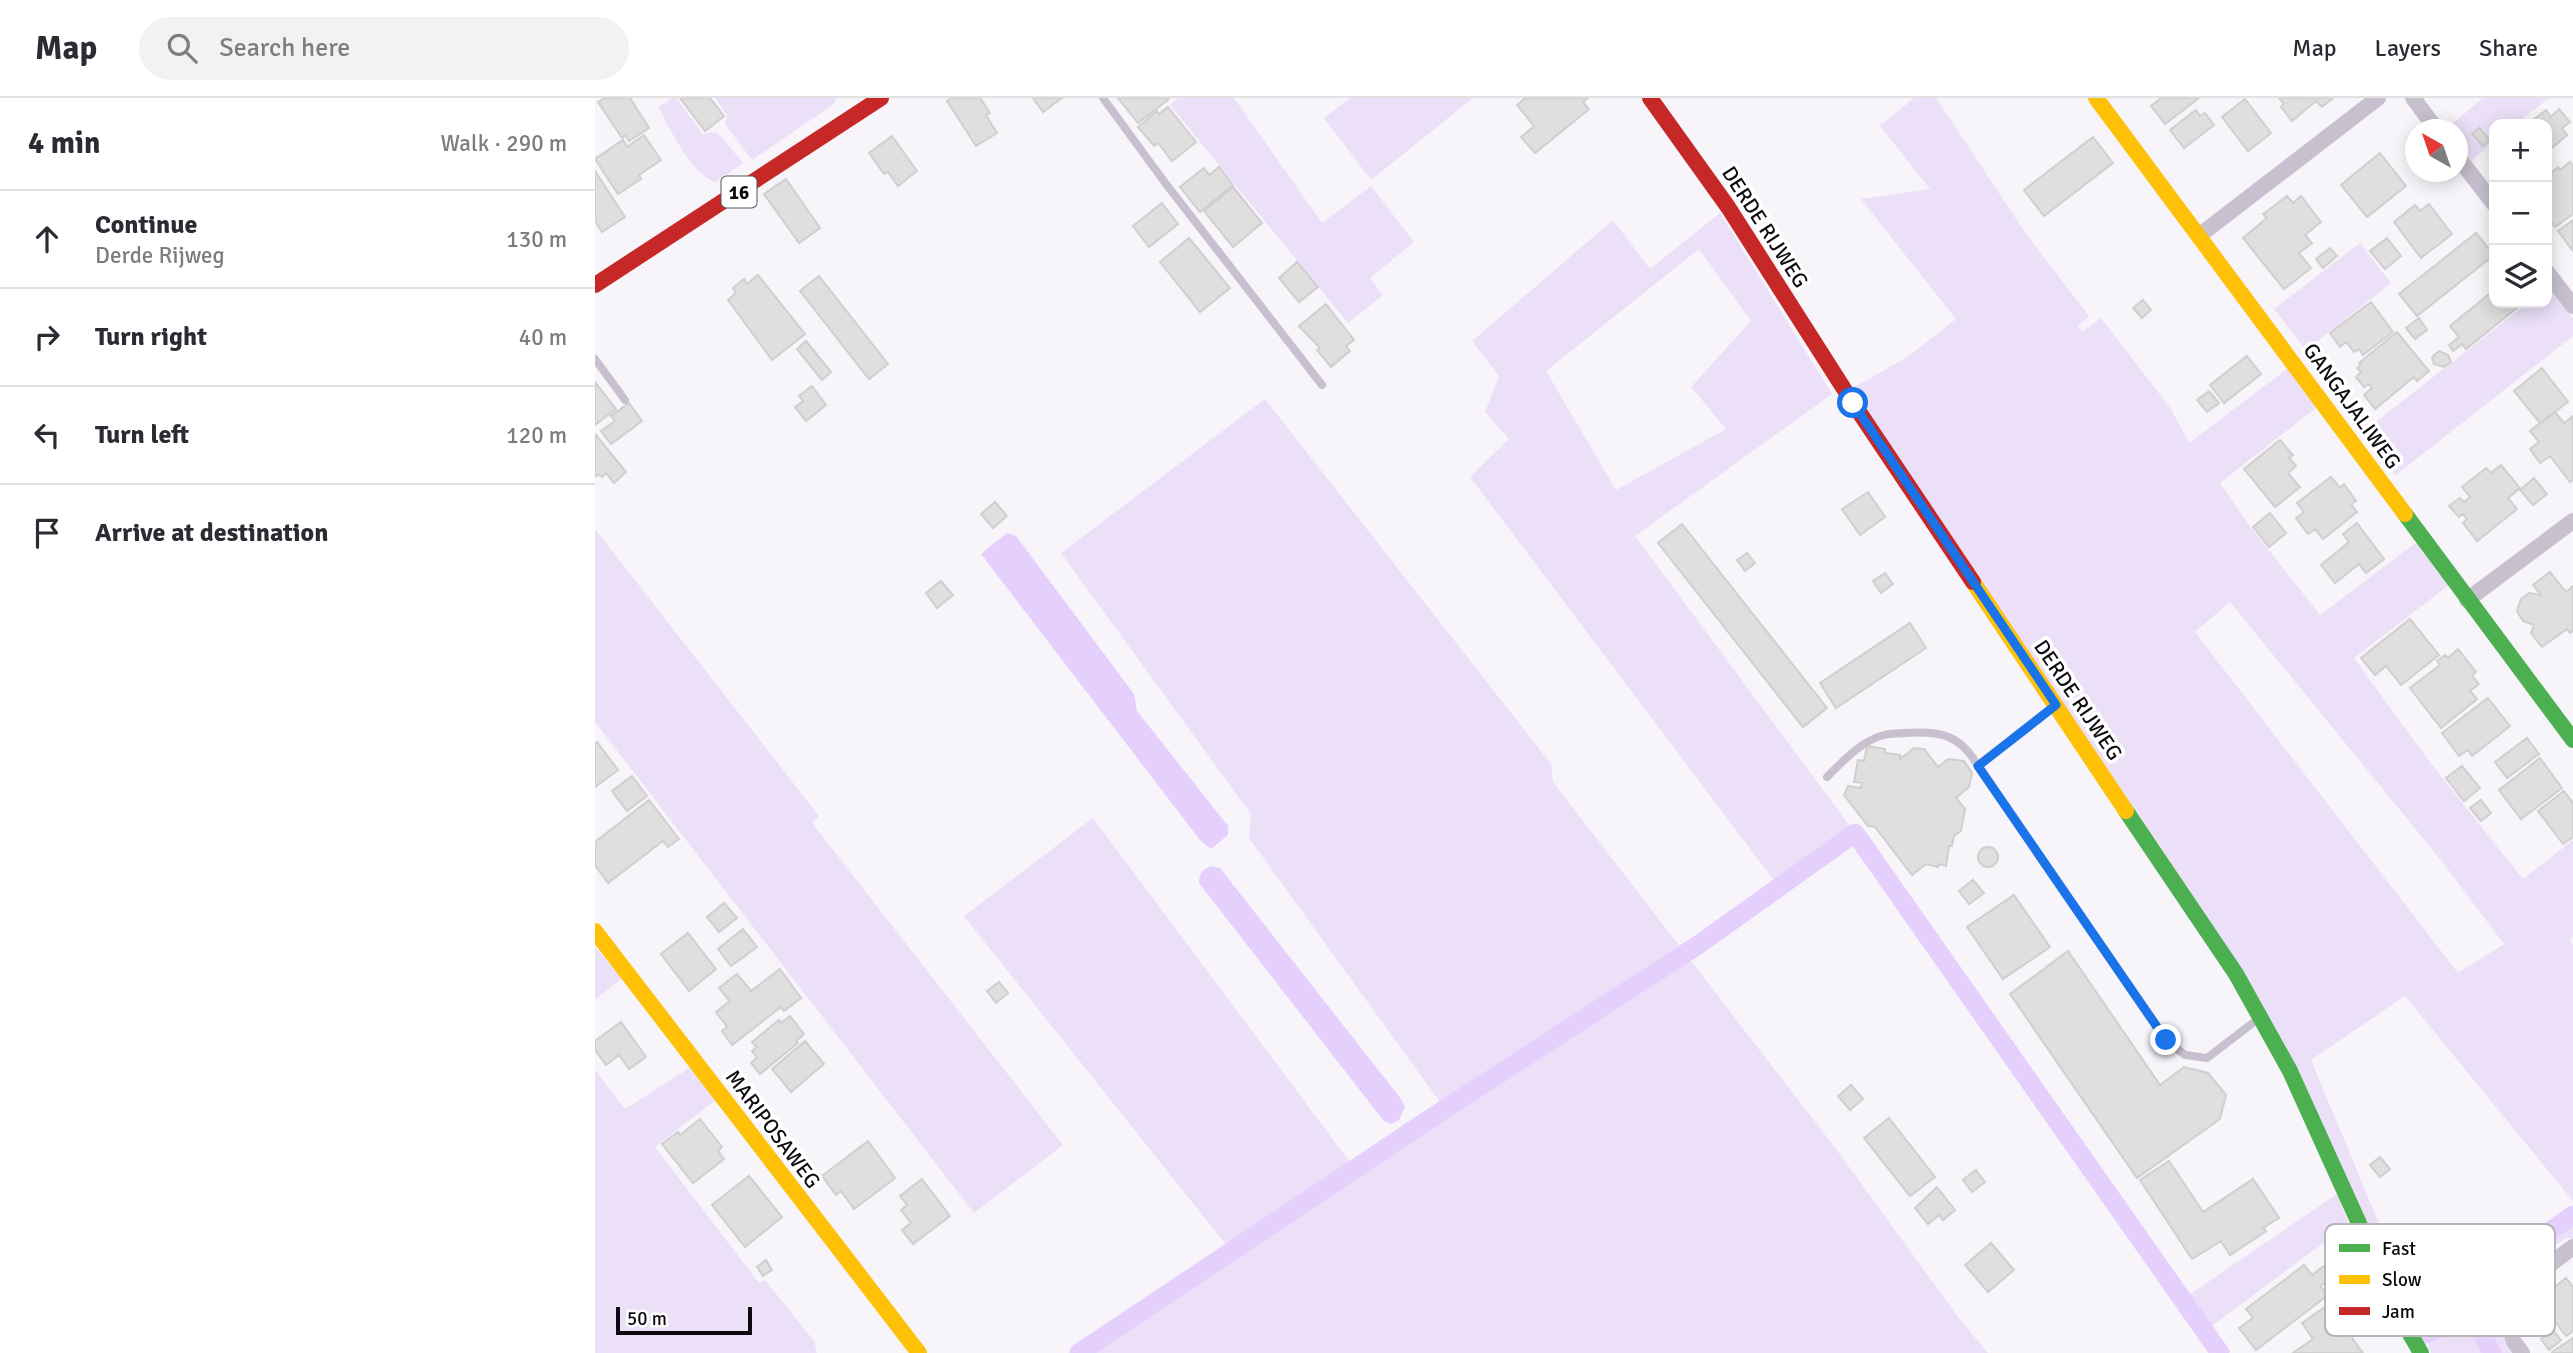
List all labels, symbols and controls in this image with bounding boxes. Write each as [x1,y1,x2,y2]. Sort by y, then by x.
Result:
search box [139,17,629,80]
text: Map [35,28,97,69]
icon: search [163,29,201,67]
text: Search here [219,32,350,64]
text: Map [2292,33,2337,63]
text: Layers [2375,33,2441,63]
text: Share [2479,33,2538,63]
north arrow [2405,119,2468,182]
map controls [2489,119,2552,308]
button: + [2489,119,2552,182]
text: 4 min [28,125,100,162]
text: Walk · 290 m [441,129,567,158]
street label: DERDE RIJWEG [1716,161,1814,293]
road number: 16 [722,176,757,208]
button: − [2489,182,2552,245]
text: Continue [95,209,197,241]
icon: ahead [28,220,66,258]
text: 130 m [506,225,567,254]
text: Derde Rijweg [95,241,225,270]
button: layers [2489,245,2552,308]
icon: right [28,318,66,356]
text: Turn right [95,321,207,353]
text: 40 m [519,323,567,352]
street label: GANGAJALIWEG [2298,338,2406,474]
route start [1837,387,1868,418]
icon: left [28,416,66,454]
text: Turn left [95,419,189,451]
text: 120 m [506,421,567,450]
icon: arrive [28,514,66,552]
text: Arrive at destination [95,517,328,549]
street label: DERDE RIJWEG [2028,635,2128,765]
route end [2150,1024,2181,1055]
street label: MARIPOSAWEG [720,1065,826,1193]
legend [2325,1224,2555,1336]
text: Fast [2382,1237,2416,1261]
text: Slow [2382,1268,2422,1292]
text: Jam [2382,1300,2415,1324]
scale bar [616,1304,753,1336]
text: 50 m [627,1307,667,1331]

